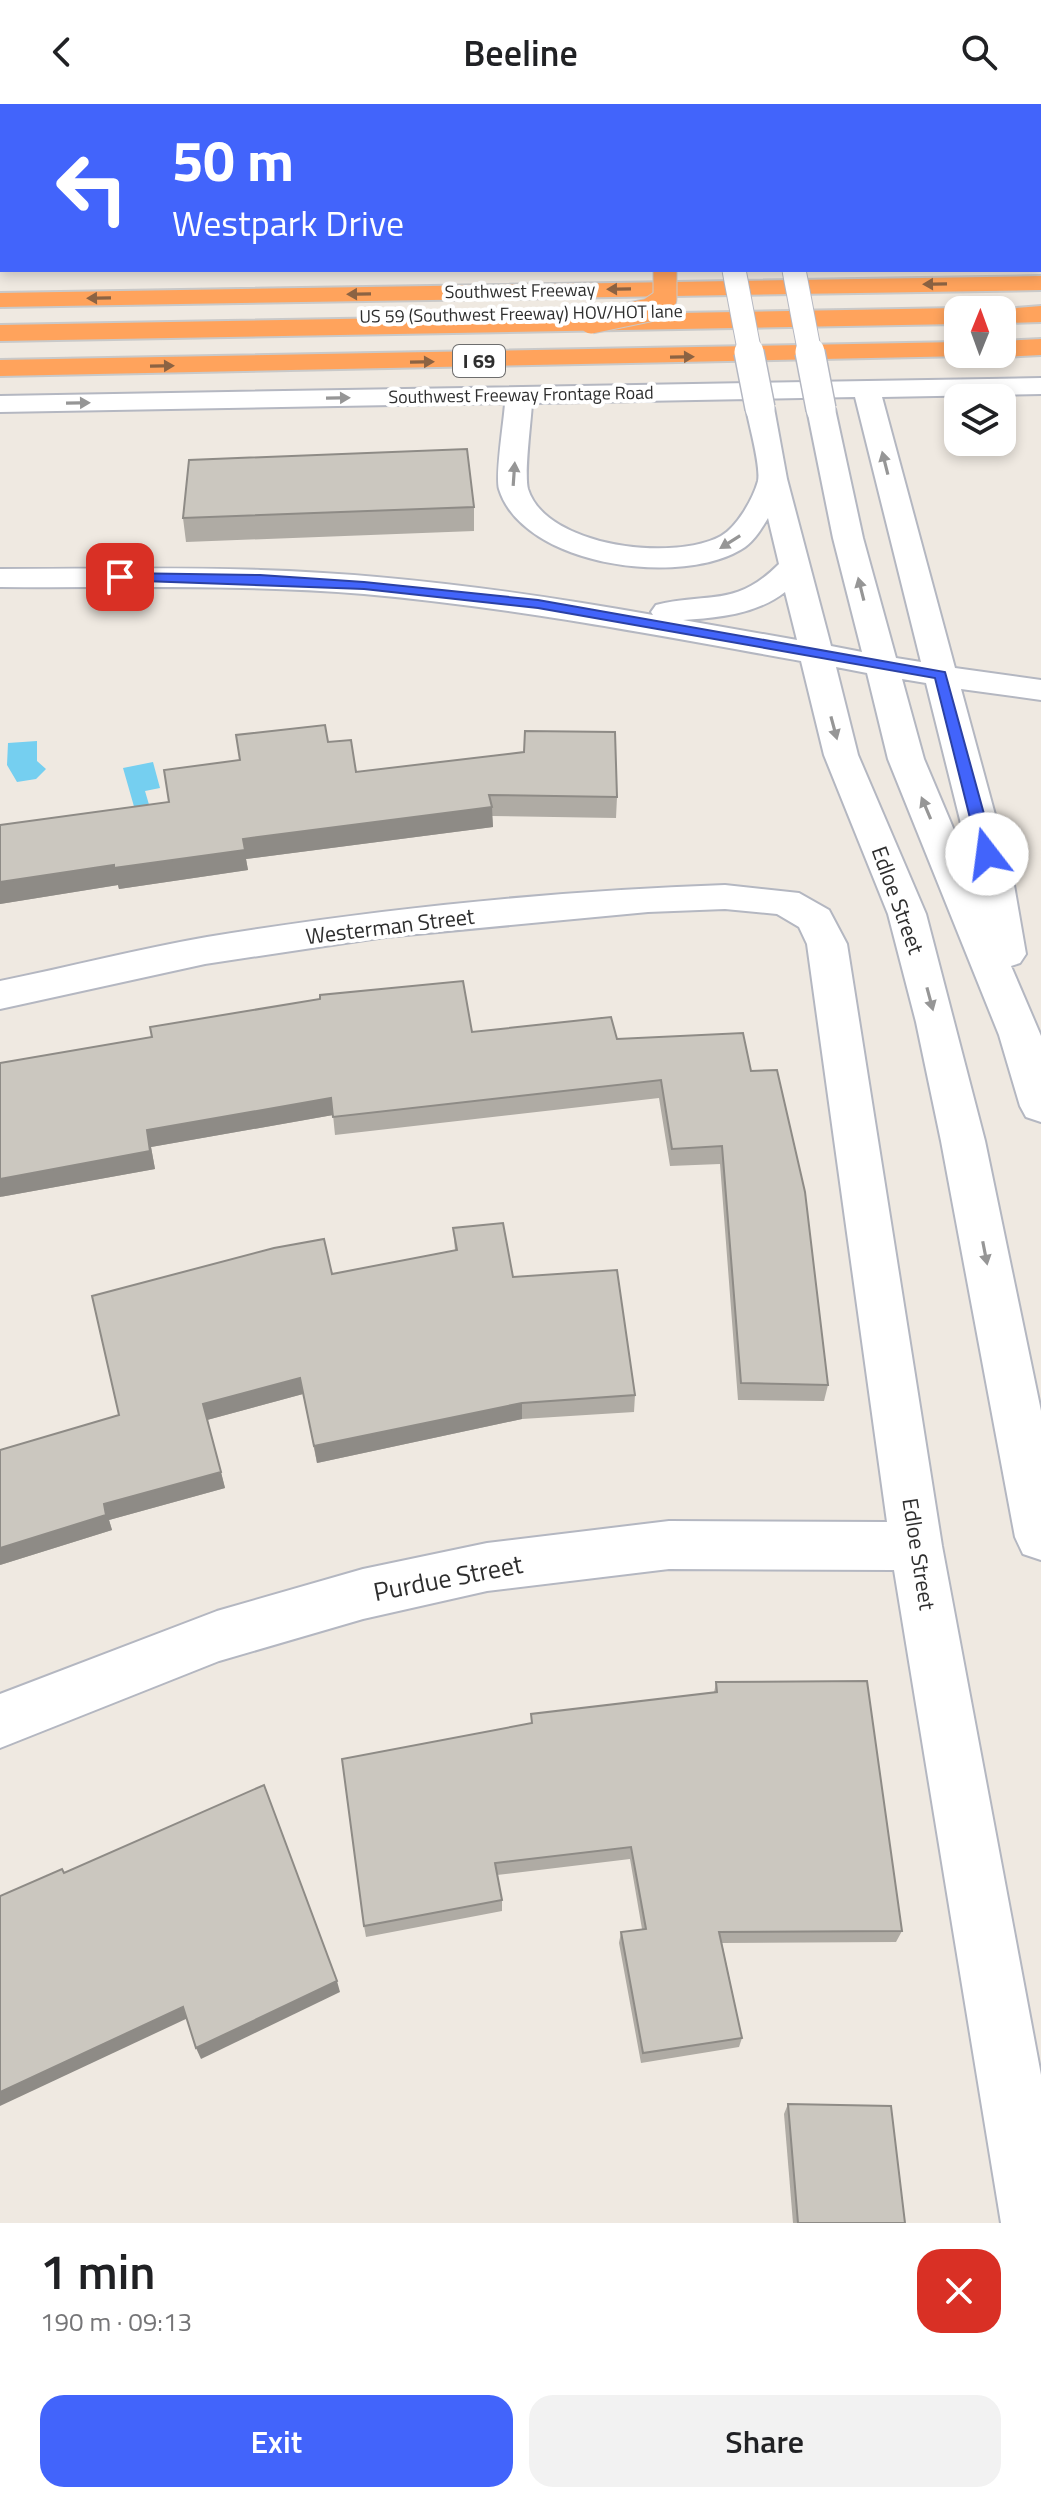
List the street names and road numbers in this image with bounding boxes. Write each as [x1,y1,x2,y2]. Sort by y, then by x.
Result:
street label: Southwest Freeway [444,276,596,305]
street label: US 59 (Southwest Freeway) HOV/HOT lane [359,297,683,330]
road number: I 69 [453,345,505,377]
street label: Southwest Freeway Frontage Road [388,379,654,410]
street label: Edloe Street [863,841,933,959]
street label: Westerman Street [304,899,477,953]
street label: Edloe Street [893,1496,945,1613]
street label: Purdue Street [370,1544,526,1611]

